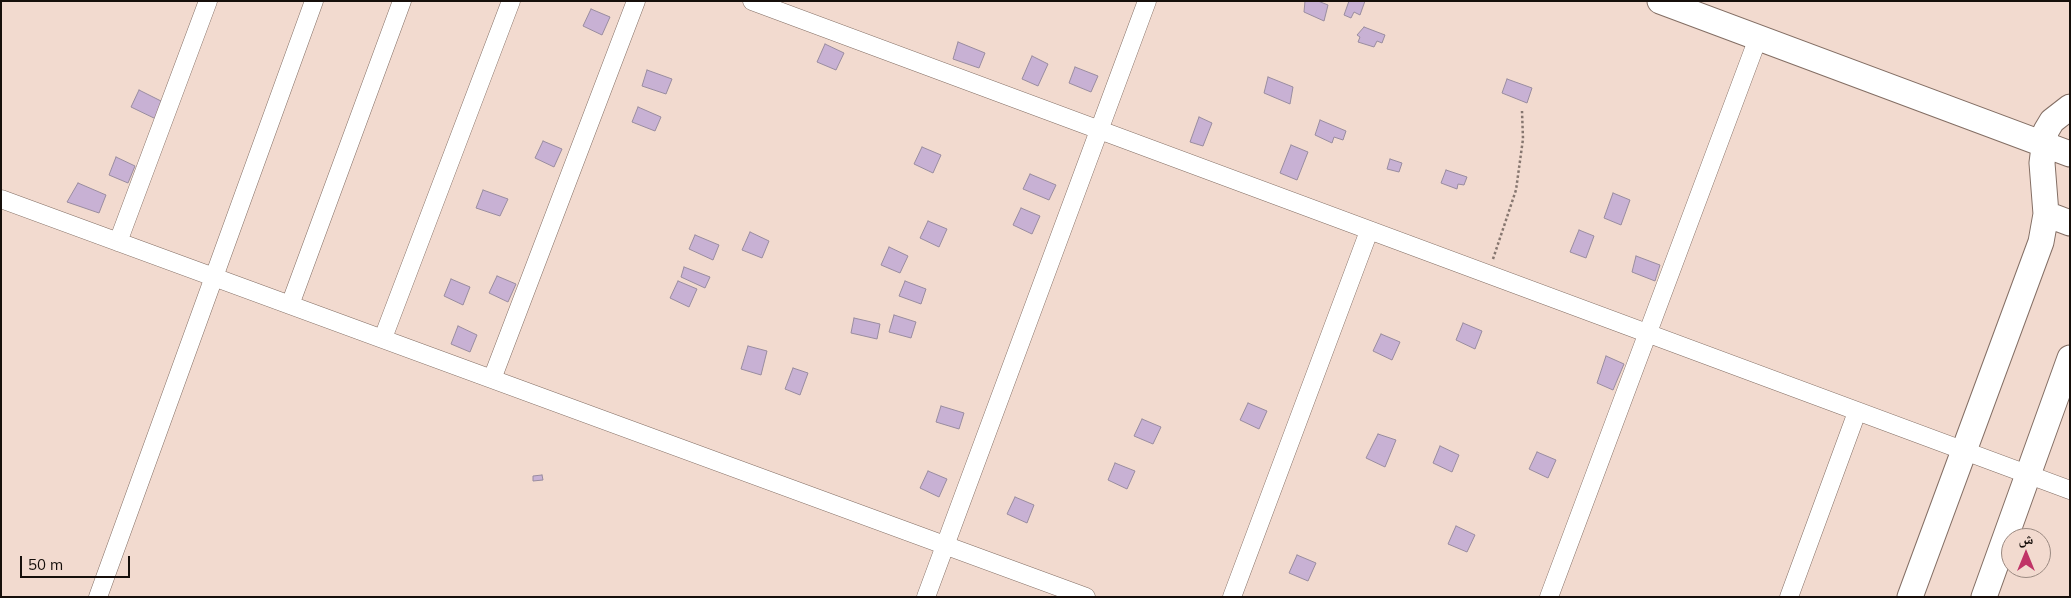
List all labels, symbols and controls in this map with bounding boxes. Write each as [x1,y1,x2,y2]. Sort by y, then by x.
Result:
north arrow [2001,528,2051,578]
text: ش [2019,530,2033,548]
scale bar [22,546,132,578]
text: 50 m [28,555,63,574]

